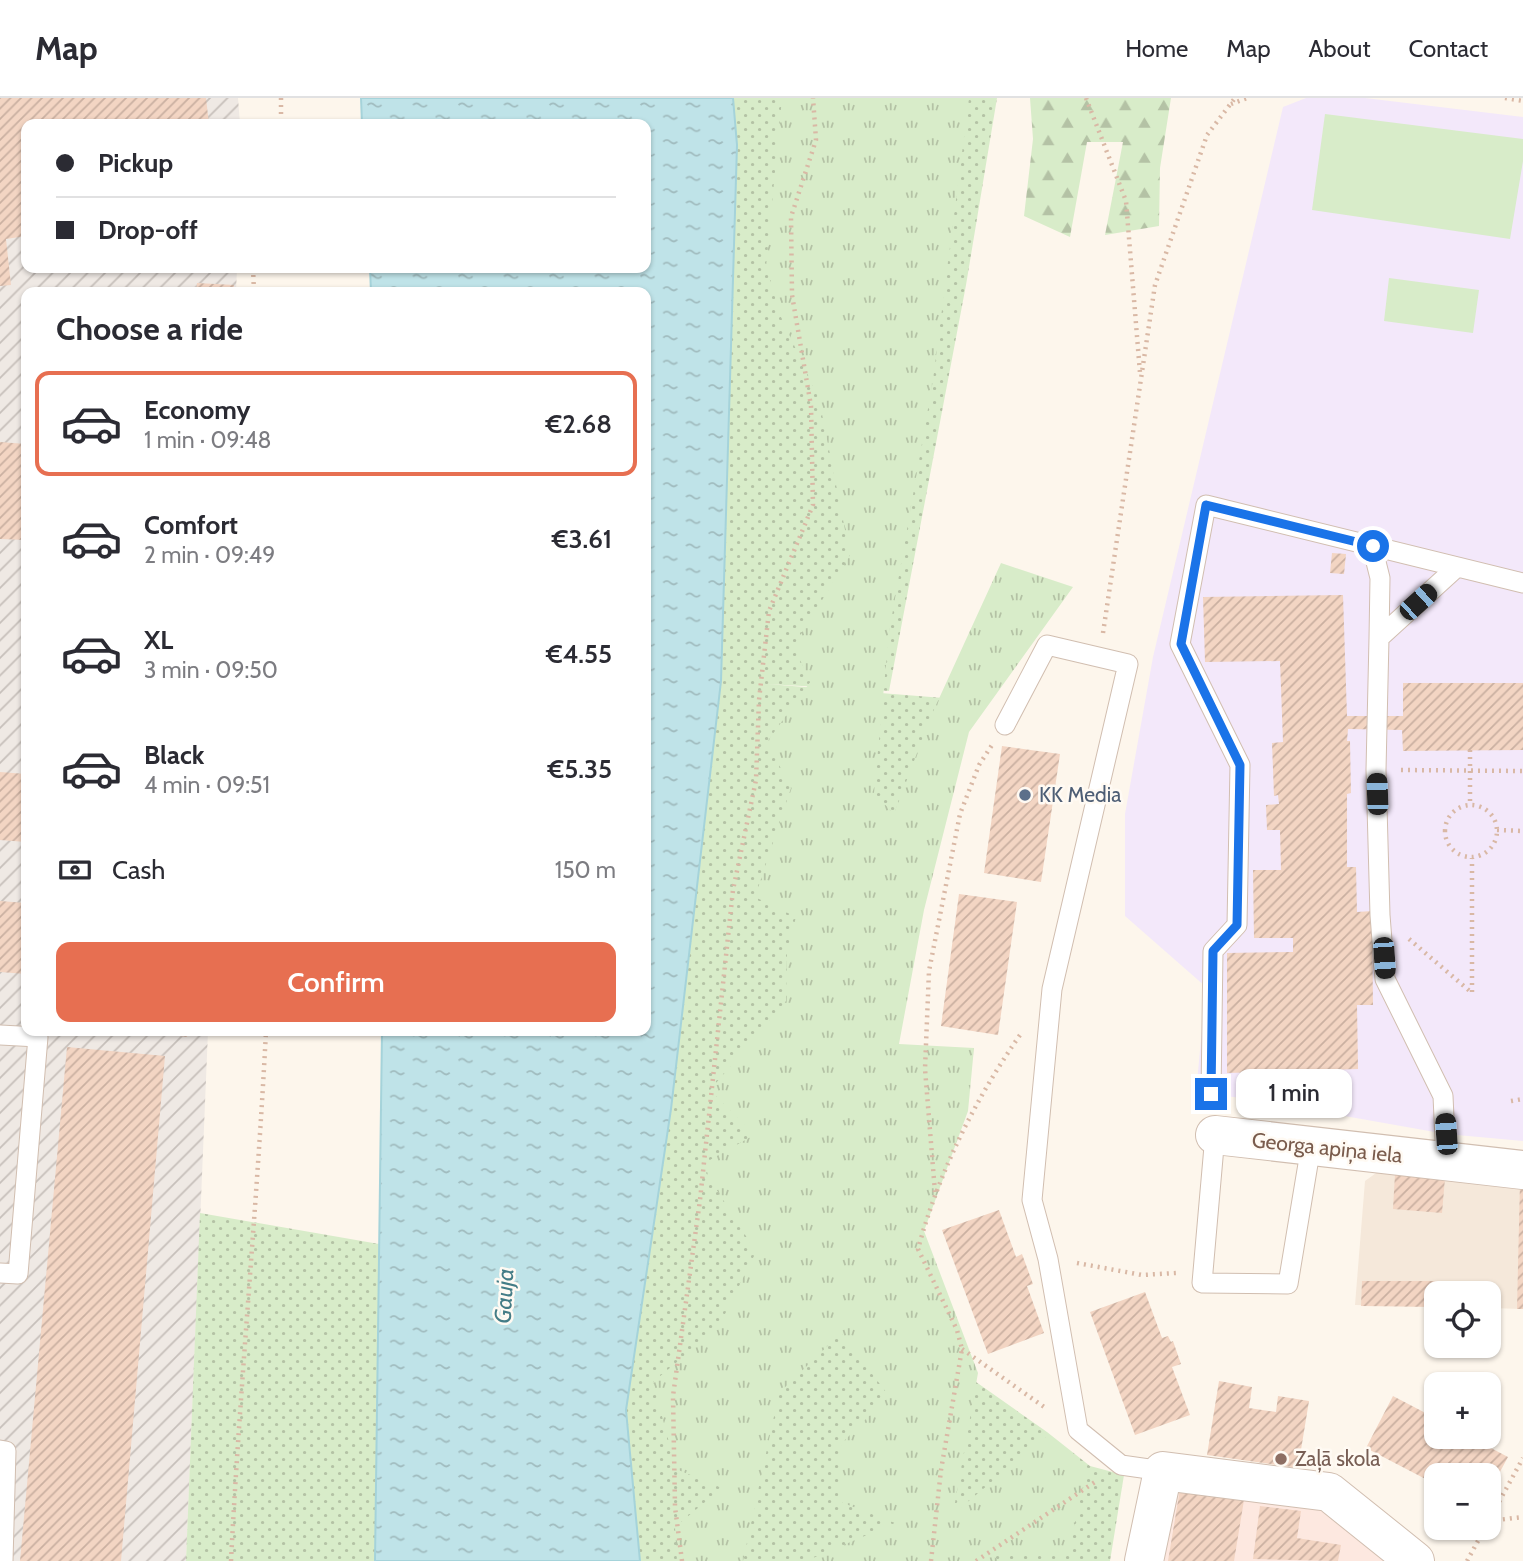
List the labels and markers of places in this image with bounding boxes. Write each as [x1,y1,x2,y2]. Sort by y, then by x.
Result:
place label: KK Media [1039,782,1121,807]
marker: KK Media [1017,787,1033,803]
place label: Zaļā skola [1295,1446,1380,1473]
marker: Zaļā skola [1273,1451,1289,1467]

